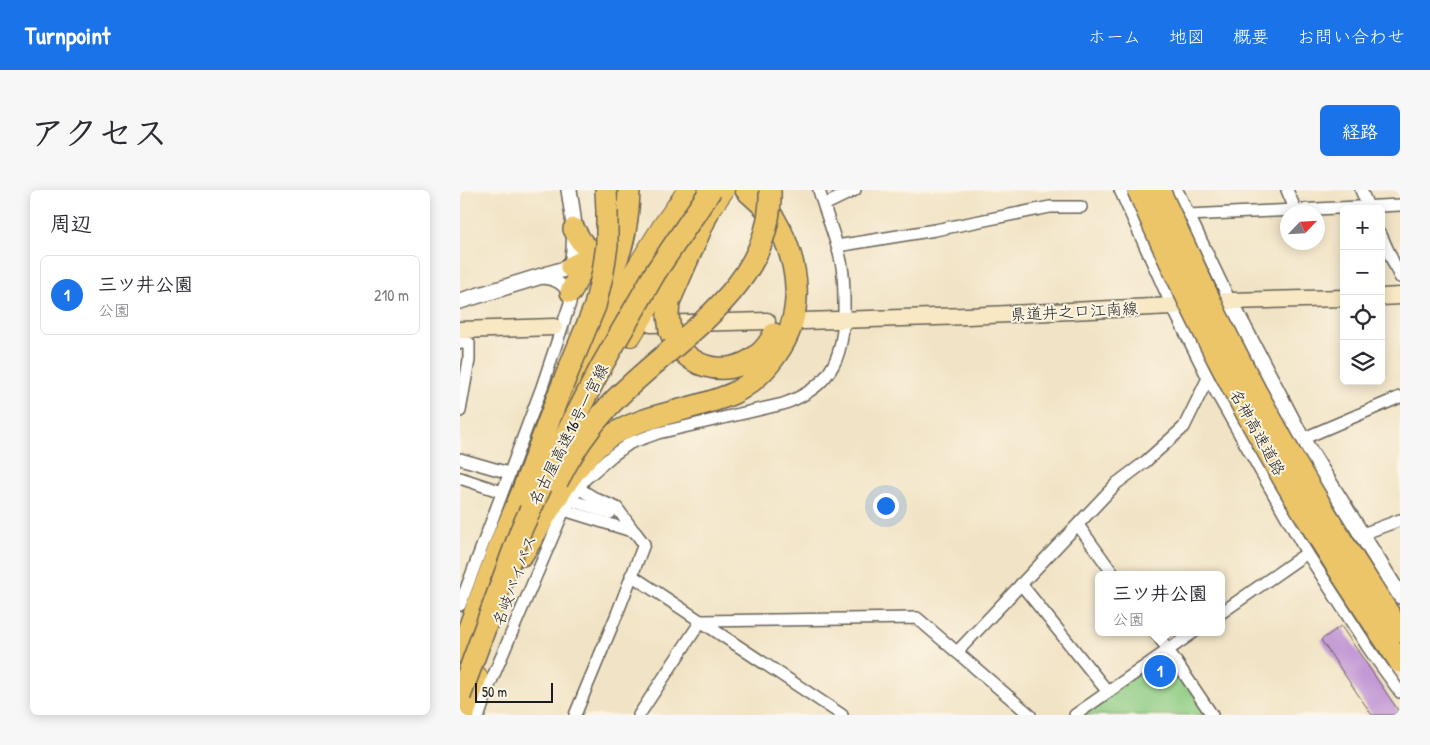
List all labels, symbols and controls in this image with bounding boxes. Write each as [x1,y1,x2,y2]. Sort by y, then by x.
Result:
text: Turnpoint [25,19,110,51]
text: ホーム [1088,24,1141,49]
text: 地図 [1169,24,1205,49]
text: 概要 [1233,24,1269,49]
text: お問い合わせ [1297,24,1405,49]
button: 経路 [1320,105,1400,156]
text: アクセス [30,109,168,156]
north arrow [1280,205,1325,250]
map controls [1340,205,1385,385]
button: + [1340,205,1385,250]
text: 周辺 [50,209,92,238]
button: − [1340,250,1385,295]
text: 三ツ井公園 [98,271,193,297]
text: 1 [64,284,70,306]
text: 210 m [374,284,409,306]
button: locate [1340,295,1385,340]
street label: 県道井之口江南線 [1010,297,1138,325]
text: 公園 [98,299,130,321]
button: layers [1340,340,1385,385]
street label: 名古屋高速16号一宮線 [523,359,613,509]
street label: 名神高速道路 [1225,385,1291,479]
your location [873,493,899,519]
street label: 名岐バイパス [487,531,541,629]
popup [1095,571,1225,636]
text: 三ツ井公園 [1112,580,1208,606]
text: 公園 [1112,608,1145,630]
pin: 1 [1144,652,1176,690]
scale bar [475,680,552,703]
text: 50 m [482,682,507,701]

